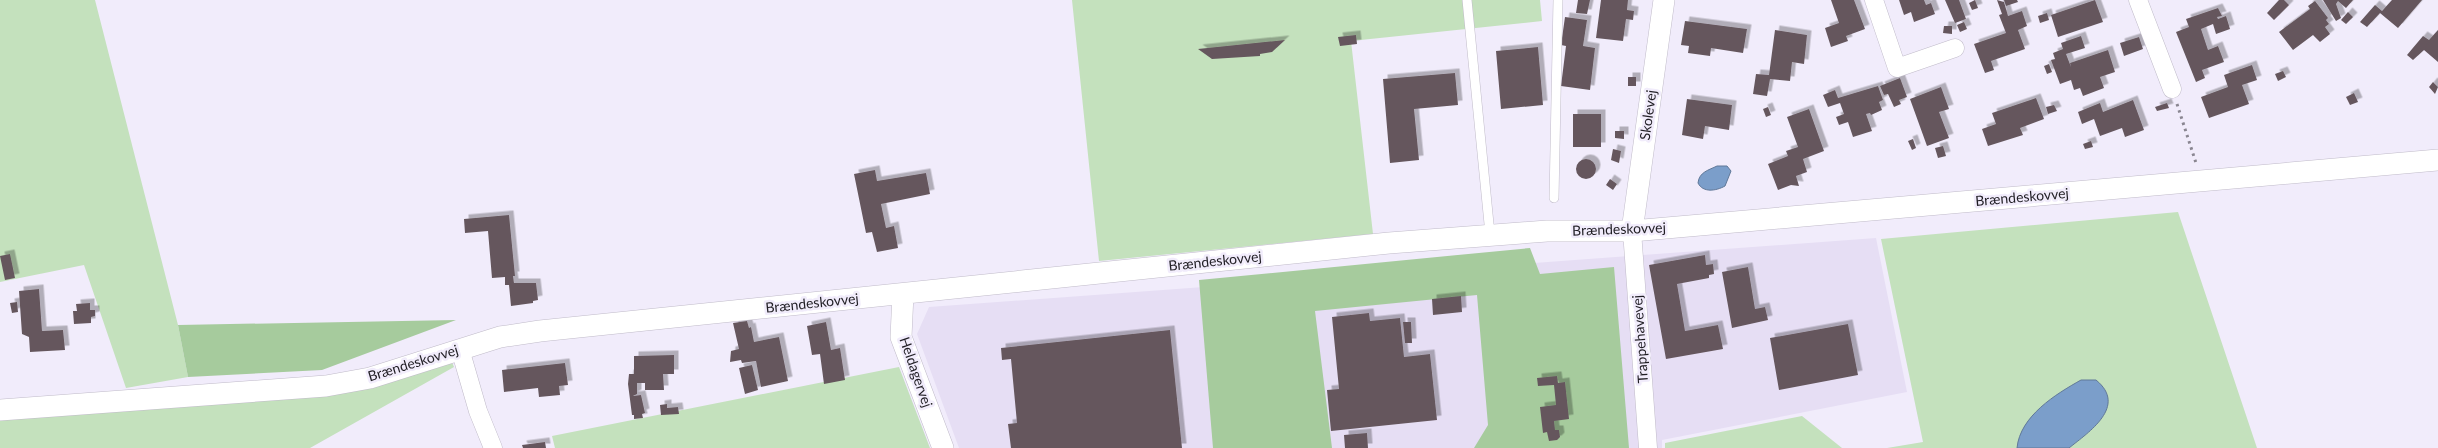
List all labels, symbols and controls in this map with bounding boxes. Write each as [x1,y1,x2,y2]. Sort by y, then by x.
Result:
street label: Skolevej [1636,89,1659,141]
street label: Brændeskovvej [1975,184,2069,209]
street label: Brændeskovvej [1572,218,1666,239]
street label: Brændeskovvej [1167,247,1262,274]
street label: Brændeskovvej [764,289,859,316]
street label: Trappehavevej [1628,294,1651,384]
street label: Heldagervej [896,334,936,409]
street label: Brændeskovvej [366,341,460,384]

